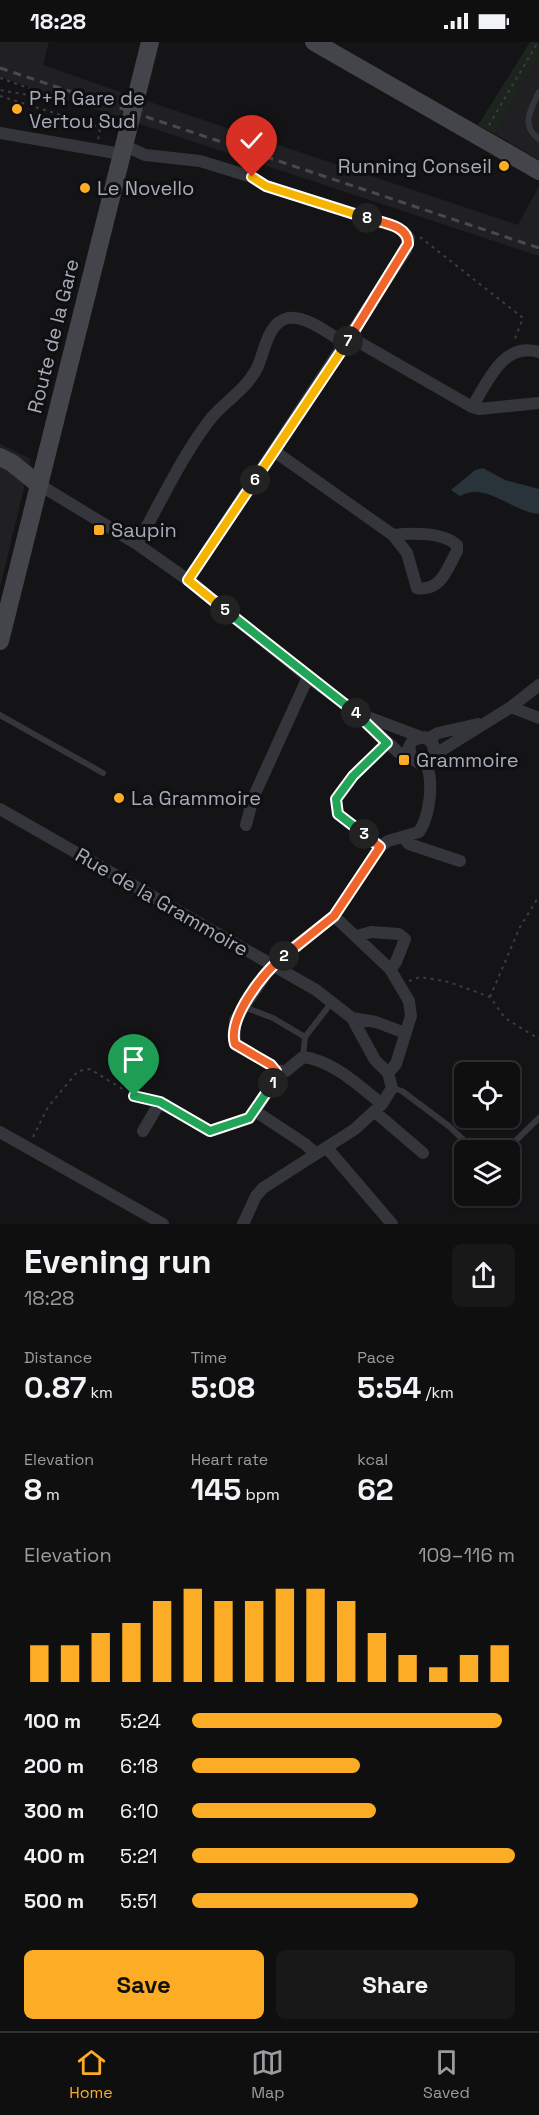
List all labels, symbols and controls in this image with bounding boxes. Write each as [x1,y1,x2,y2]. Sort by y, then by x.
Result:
text: 18:28 [30,7,86,35]
place label: P+R Gare de Vertou Sud [29,85,145,134]
marker: P+R Gare de Vertou Sud [10,102,24,116]
pin [226,115,277,177]
icon: check [235,124,268,157]
place label: Running Conseil [338,153,492,179]
marker: Running Conseil [497,159,511,173]
place label: Le Novello [97,175,194,201]
marker: Le Novello [78,181,92,195]
pin: 8 [352,203,382,233]
text: 8 [362,207,372,228]
street label: Route de la Gare [21,256,85,416]
pin: 7 [333,326,363,356]
text: 7 [344,330,352,351]
pin: 6 [240,465,270,495]
text: 6 [250,469,260,490]
place label: Saupin [111,517,177,543]
marker: Saupin [92,523,106,537]
pin: 5 [210,595,240,625]
text: 5 [220,599,230,620]
pin: 4 [341,698,371,728]
text: 4 [351,702,361,723]
place label: Grammoire [416,747,519,773]
marker: Grammoire [397,753,411,767]
place label: La Grammoire [131,785,261,811]
marker: La Grammoire [112,791,126,805]
pin: 3 [349,819,379,849]
text: 3 [359,823,369,844]
street label: Rue de la Grammoire [71,842,253,962]
pin: 2 [269,941,299,971]
text: 2 [279,945,289,966]
pin [108,1034,159,1096]
icon: arrive [117,1043,150,1076]
map controls [454,1062,520,1206]
button: locate [454,1062,520,1128]
pin: 1 [258,1068,288,1098]
text: 1 [269,1072,277,1093]
button: layers [454,1140,520,1206]
text: Evening run [24,1241,212,1283]
button: share [452,1244,515,1307]
text: 18:28 [24,1285,74,1311]
text: Distance [24,1347,92,1368]
text: Time [191,1347,227,1368]
text: Pace [357,1347,395,1368]
text: 0.87 [24,1368,86,1407]
text: 5:08 [191,1368,255,1407]
text: 5:54 [357,1368,421,1407]
text: km [86,1382,113,1403]
text: /km [421,1382,454,1403]
text: Elevation [24,1449,94,1470]
text: Heart rate [191,1449,268,1470]
text: kcal [357,1449,388,1470]
text: 8 [24,1470,42,1509]
text: 145 [191,1470,241,1509]
text: 62 [357,1470,394,1509]
text: m [42,1484,60,1505]
text: bpm [241,1484,280,1505]
text: Elevation [24,1542,112,1568]
text: 109–116 m [418,1542,515,1568]
text: 100 m [24,1708,81,1734]
text: 5:24 [120,1708,161,1734]
text: 200 m [24,1753,84,1779]
text: 6:18 [120,1753,158,1779]
text: 300 m [24,1798,84,1824]
text: 6:10 [120,1798,158,1824]
text: 400 m [24,1843,85,1869]
text: 5:21 [120,1843,157,1869]
text: 500 m [24,1888,84,1914]
text: 5:51 [120,1888,157,1914]
button: Save [24,1950,264,2019]
button: Share [276,1950,515,2019]
tab: Home [69,2046,113,2103]
tab: Map [251,2046,285,2103]
tab: Saved [423,2046,470,2103]

